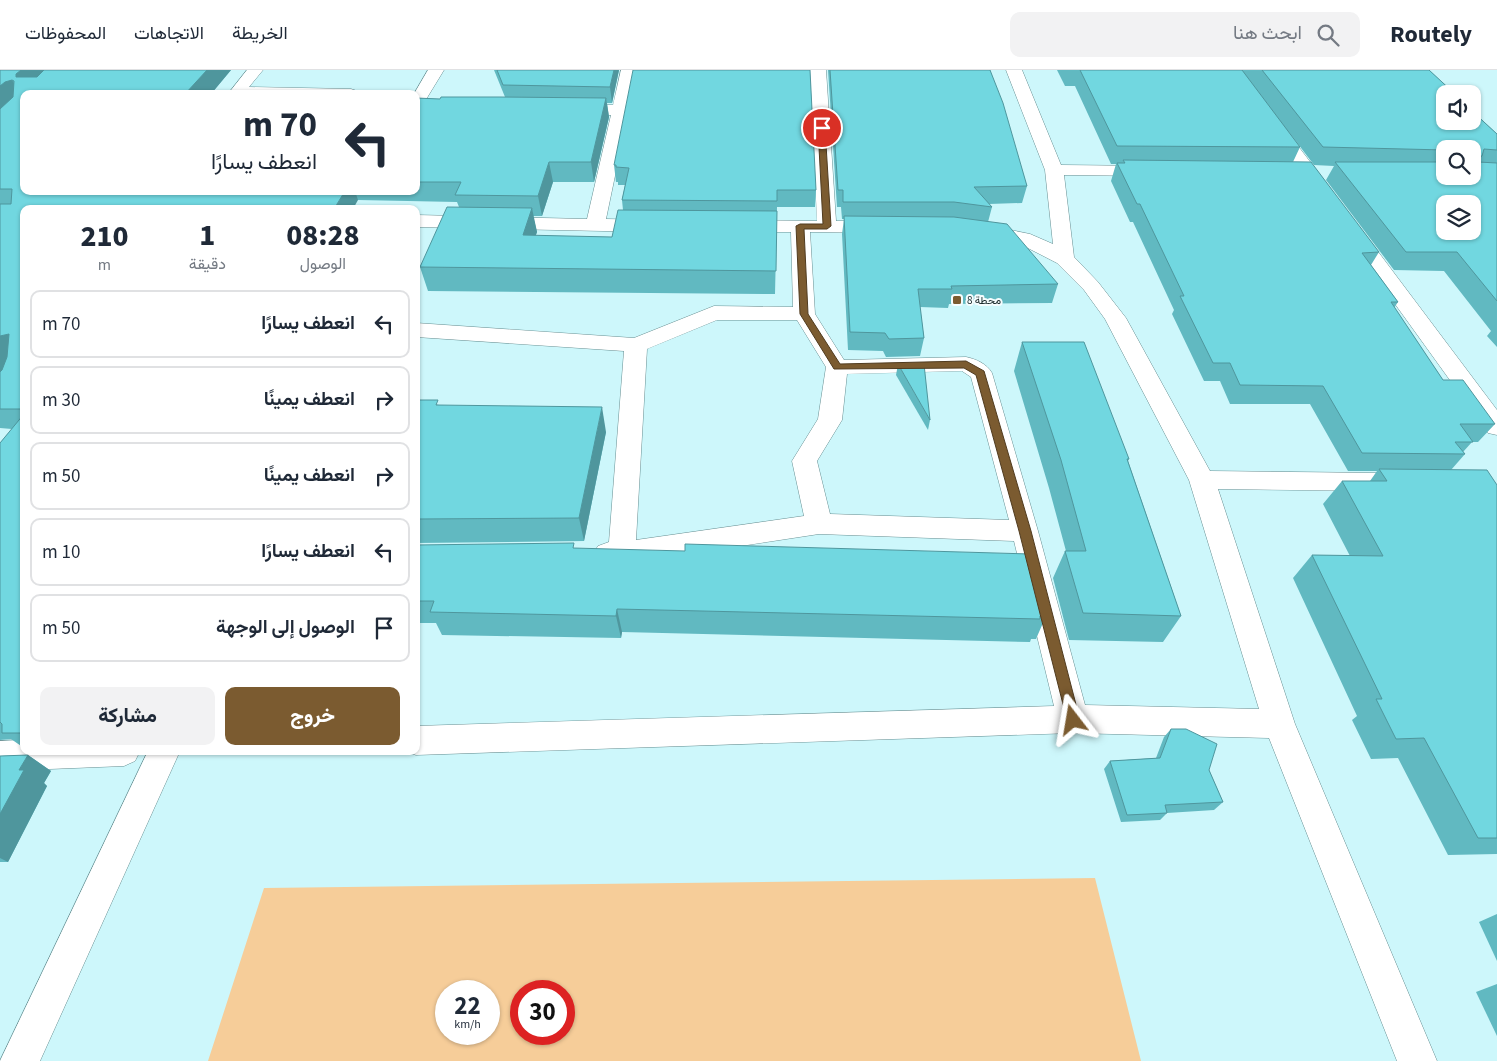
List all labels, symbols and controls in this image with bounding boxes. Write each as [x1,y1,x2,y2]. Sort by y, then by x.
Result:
search box [1010,12,1360,57]
text: Routely [1390,17,1472,52]
text: ابحث هنا [1233,20,1302,47]
text: المحفوظات [25,21,106,46]
text: الاتجاهات [134,21,204,46]
text: الخريطة [232,21,288,46]
icon: search [1314,21,1342,49]
map controls [1436,85,1481,240]
button: sound [1436,85,1481,130]
text: 70 m [243,100,317,150]
pin [801,107,843,149]
icon: left [335,110,400,175]
icon: arrive [808,114,836,142]
button: search [1436,140,1481,185]
text: انعطف يسارًا [211,146,317,178]
button: layers [1436,195,1481,240]
text: 1 [199,214,215,257]
text: 08:28 [286,214,360,257]
text: 210 [80,215,128,258]
text: دقيقة [189,253,226,275]
text: الوصول [300,253,346,275]
text: m [98,254,111,276]
place label: محطة 8 [967,293,1001,308]
marker: محطة 8 [951,294,963,306]
text: انعطف يسارًا [261,310,355,337]
icon: left [370,310,398,338]
text: 70 m [42,311,80,338]
text: انعطف يمينًا [264,386,355,413]
icon: right [370,386,398,414]
text: 30 m [42,387,80,414]
text: انعطف يمينًا [264,462,355,489]
icon: right [370,462,398,490]
text: 50 m [42,463,80,490]
text: انعطف يسارًا [261,538,355,565]
icon: left [370,538,398,566]
text: 10 m [42,539,80,566]
text: الوصول إلى الوجهة [216,614,355,641]
icon: arrive [370,614,398,642]
text: 50 m [42,615,80,642]
button: مشاركة [40,687,215,745]
button: خروج [225,687,400,745]
position arrow [1046,693,1098,745]
speed limit sign: 30 [510,980,575,1045]
text: 22 [454,988,481,1024]
text: km/h [454,1016,481,1033]

